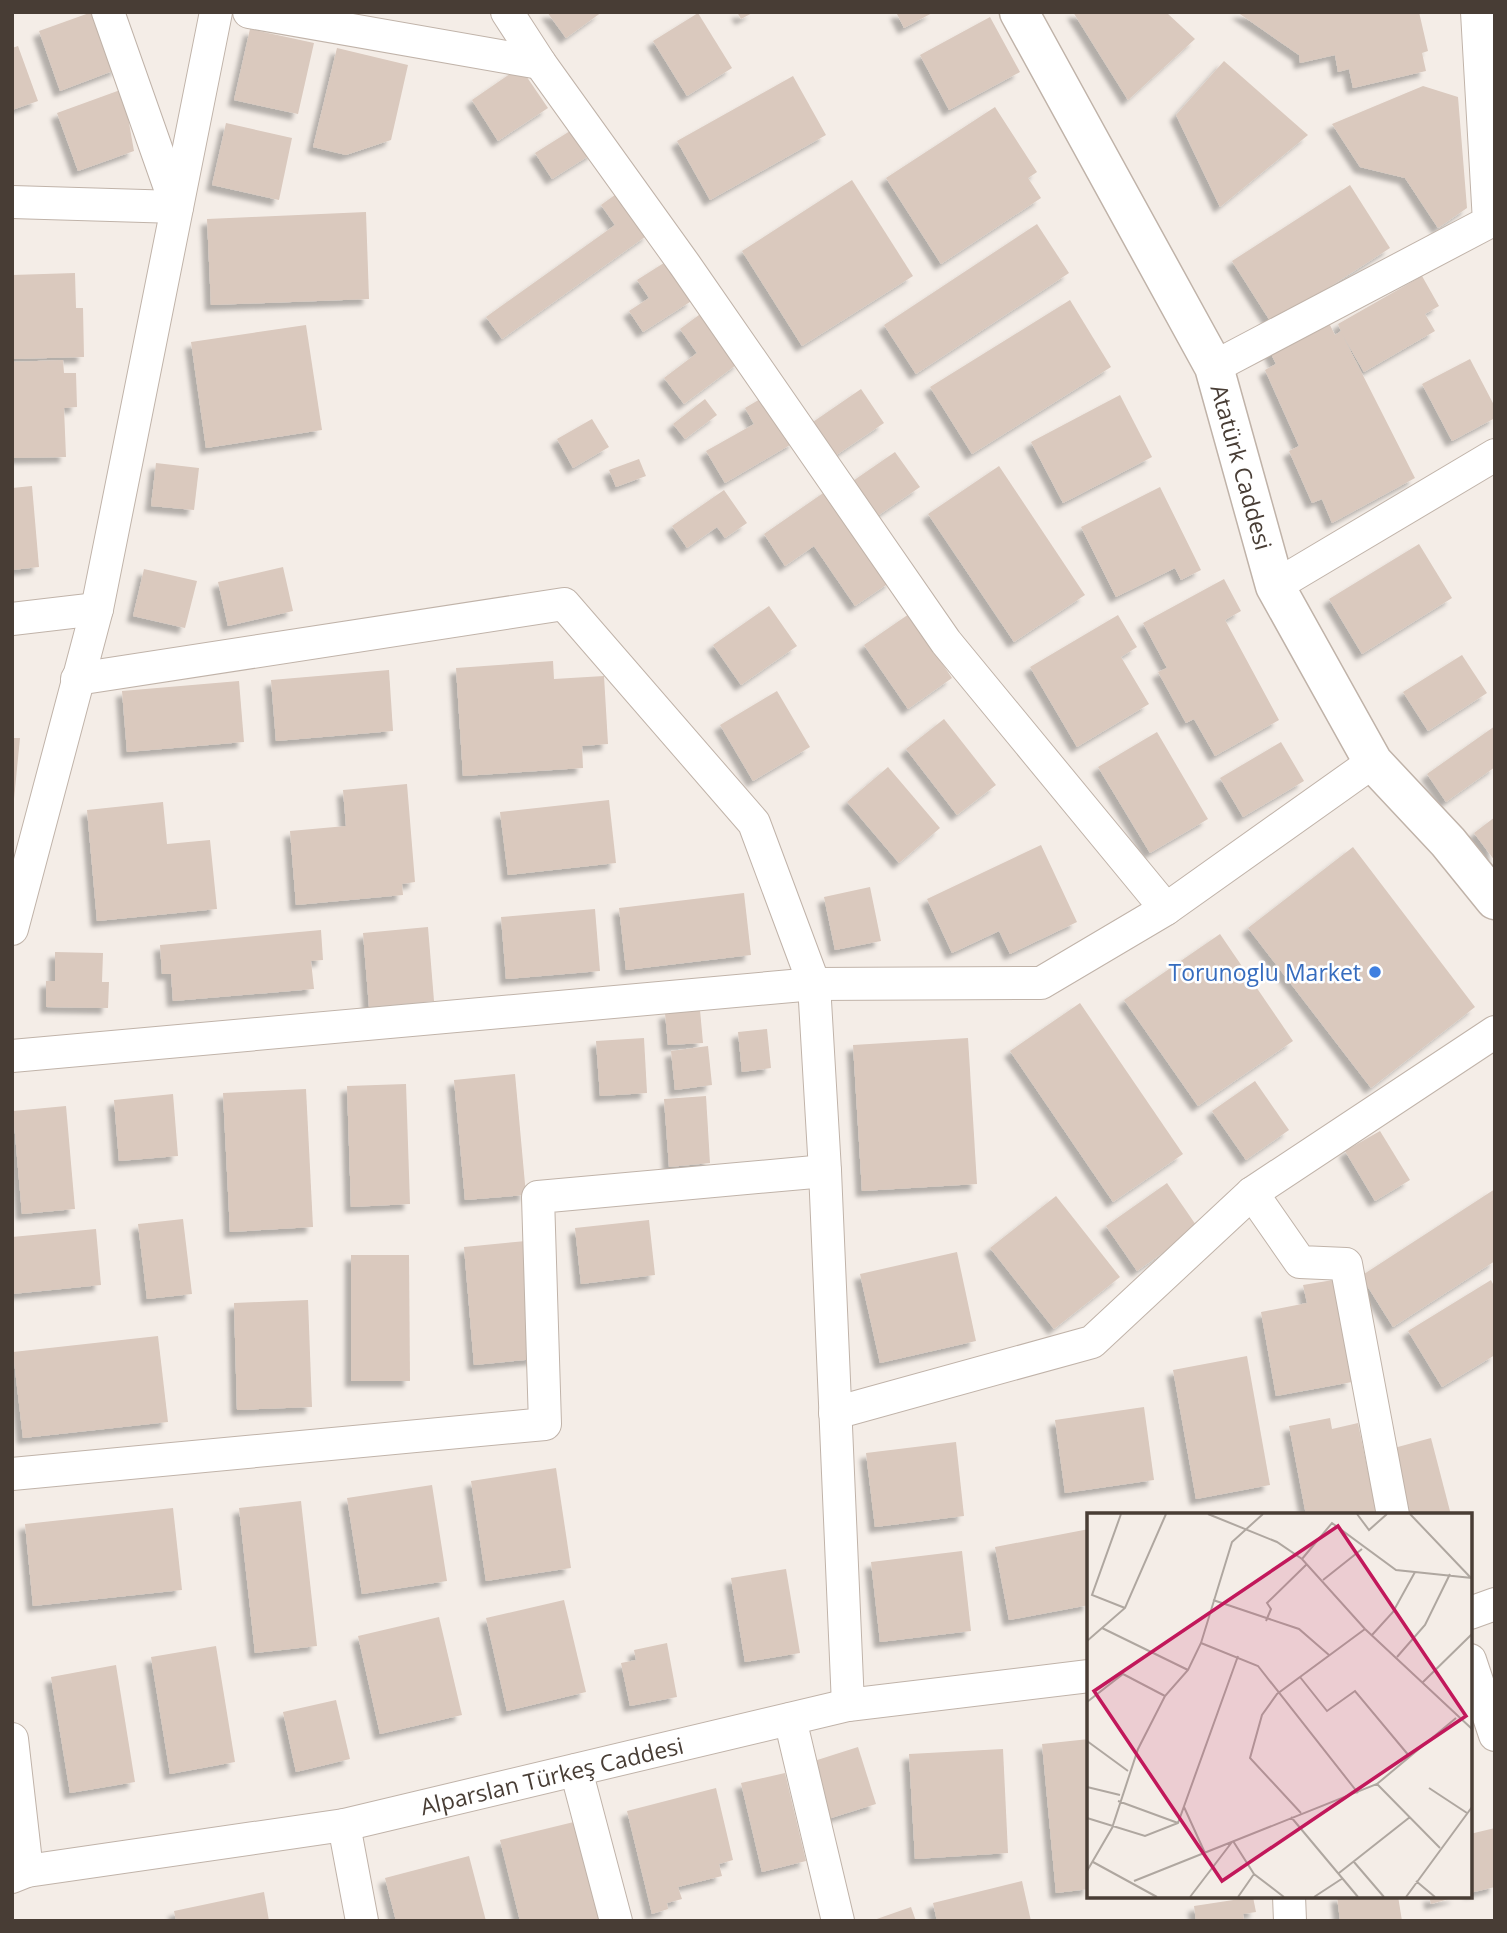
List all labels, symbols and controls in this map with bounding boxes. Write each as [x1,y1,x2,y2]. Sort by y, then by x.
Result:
street label: Atatürk Caddesi [1204,381,1280,554]
place label: Torunoglu Market [1169,956,1361,988]
marker: Torunoglu Market [1367,964,1383,980]
inset map [1087,1513,1472,1898]
street label: Alparslan Türkeş Caddesi [417,1729,687,1822]

